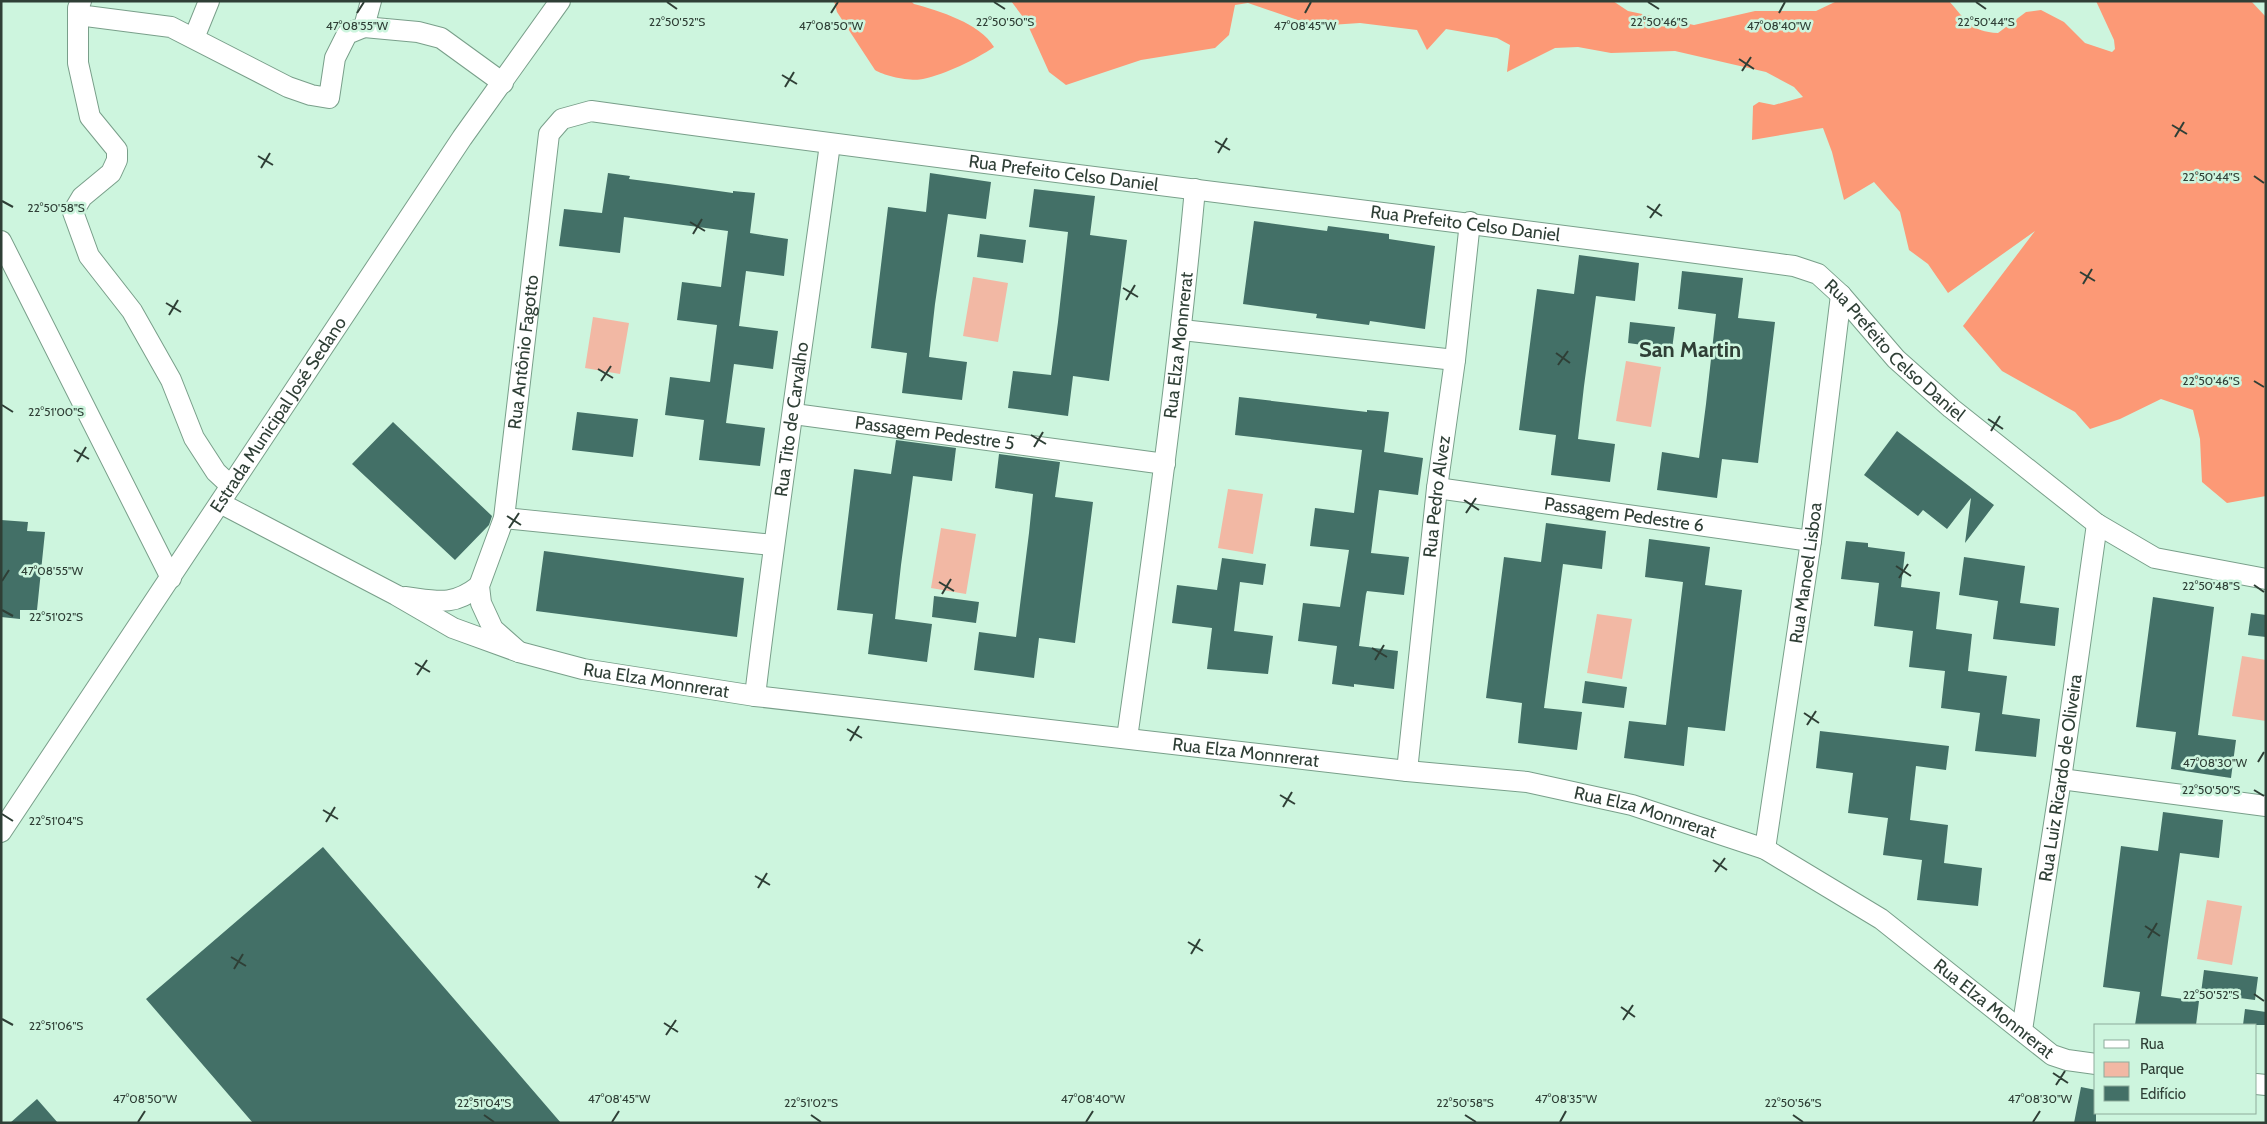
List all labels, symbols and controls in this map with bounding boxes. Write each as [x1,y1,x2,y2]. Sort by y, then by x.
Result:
text: 22°50'52"S [649,14,705,29]
text: 22°50'50"S [976,14,1034,29]
text: 22°50'46"S [1630,14,1688,29]
text: 22°50'44"S [1957,14,2015,29]
text: 47°08'55"W [326,18,389,33]
text: 47°08'50"W [799,18,864,33]
text: 47°08'45"W [1274,18,1337,33]
text: 47°08'40"W [1747,18,1812,33]
street label: Rua Prefeito Celso Daniel [967,150,1160,196]
text: 22°50'44"S [2182,169,2240,184]
text: 22°50'58"S [27,200,85,215]
street label: Rua Prefeito Celso Daniel [1369,201,1562,246]
street label: Rua Elza Monnrerat [1159,271,1198,420]
street label: Rua Antônio Fagotto [503,274,543,430]
street label: Rua Prefeito Celso Daniel [1820,274,1970,426]
street label: Estrada Municipal José Sedano [205,313,351,517]
district label: San Martin [1639,336,1741,363]
street label: Rua Tito de Carvalho [770,340,813,498]
text: 22°50'46"S [2182,373,2240,388]
text: 22°51'00"S [28,404,84,419]
street label: Passagem Pedestre 5 [854,411,1016,455]
street label: Rua Pedro Alvez [1419,434,1455,559]
street label: Passagem Pedestre 6 [1543,492,1706,537]
street label: Rua Manoel Lisboa [1785,501,1827,645]
text: 47°08'55"W [21,563,84,578]
text: 22°50'48"S [2182,578,2240,593]
text: 22°51'02"S [29,609,83,624]
street label: Rua Elza Monnrerat [582,658,731,703]
street label: Rua Luiz Ricardo de Oliveira [2034,672,2087,883]
street label: Rua Elza Monnrerat [1171,733,1320,772]
text: 47°08'30"W [2183,755,2248,770]
street label: Rua Elza Monnrerat [1572,782,1719,843]
text: 22°50'50"S [2182,782,2240,797]
text: 22°51'04"S [29,813,83,828]
street label: Rua Elza Monnrerat [1929,954,2058,1063]
text: 22°50'52"S [2183,987,2239,1002]
text: 22°51'06"S [29,1018,83,1033]
legend [2094,1024,2257,1114]
text: Rua [2140,1035,2165,1053]
text: Parque [2140,1060,2184,1078]
text: Edifício [2140,1085,2186,1103]
text: 47°08'50"W [113,1091,178,1106]
text: 47°08'45"W [588,1091,651,1106]
text: 47°08'40"W [1061,1091,1126,1106]
text: 47°08'35"W [1535,1091,1598,1106]
text: 47°08'30"W [2008,1091,2073,1106]
text: 22°51'04"S [457,1095,511,1110]
text: 22°51'02"S [784,1095,838,1110]
text: 22°50'58"S [1436,1095,1494,1110]
text: 22°50'56"S [1764,1095,1822,1110]

